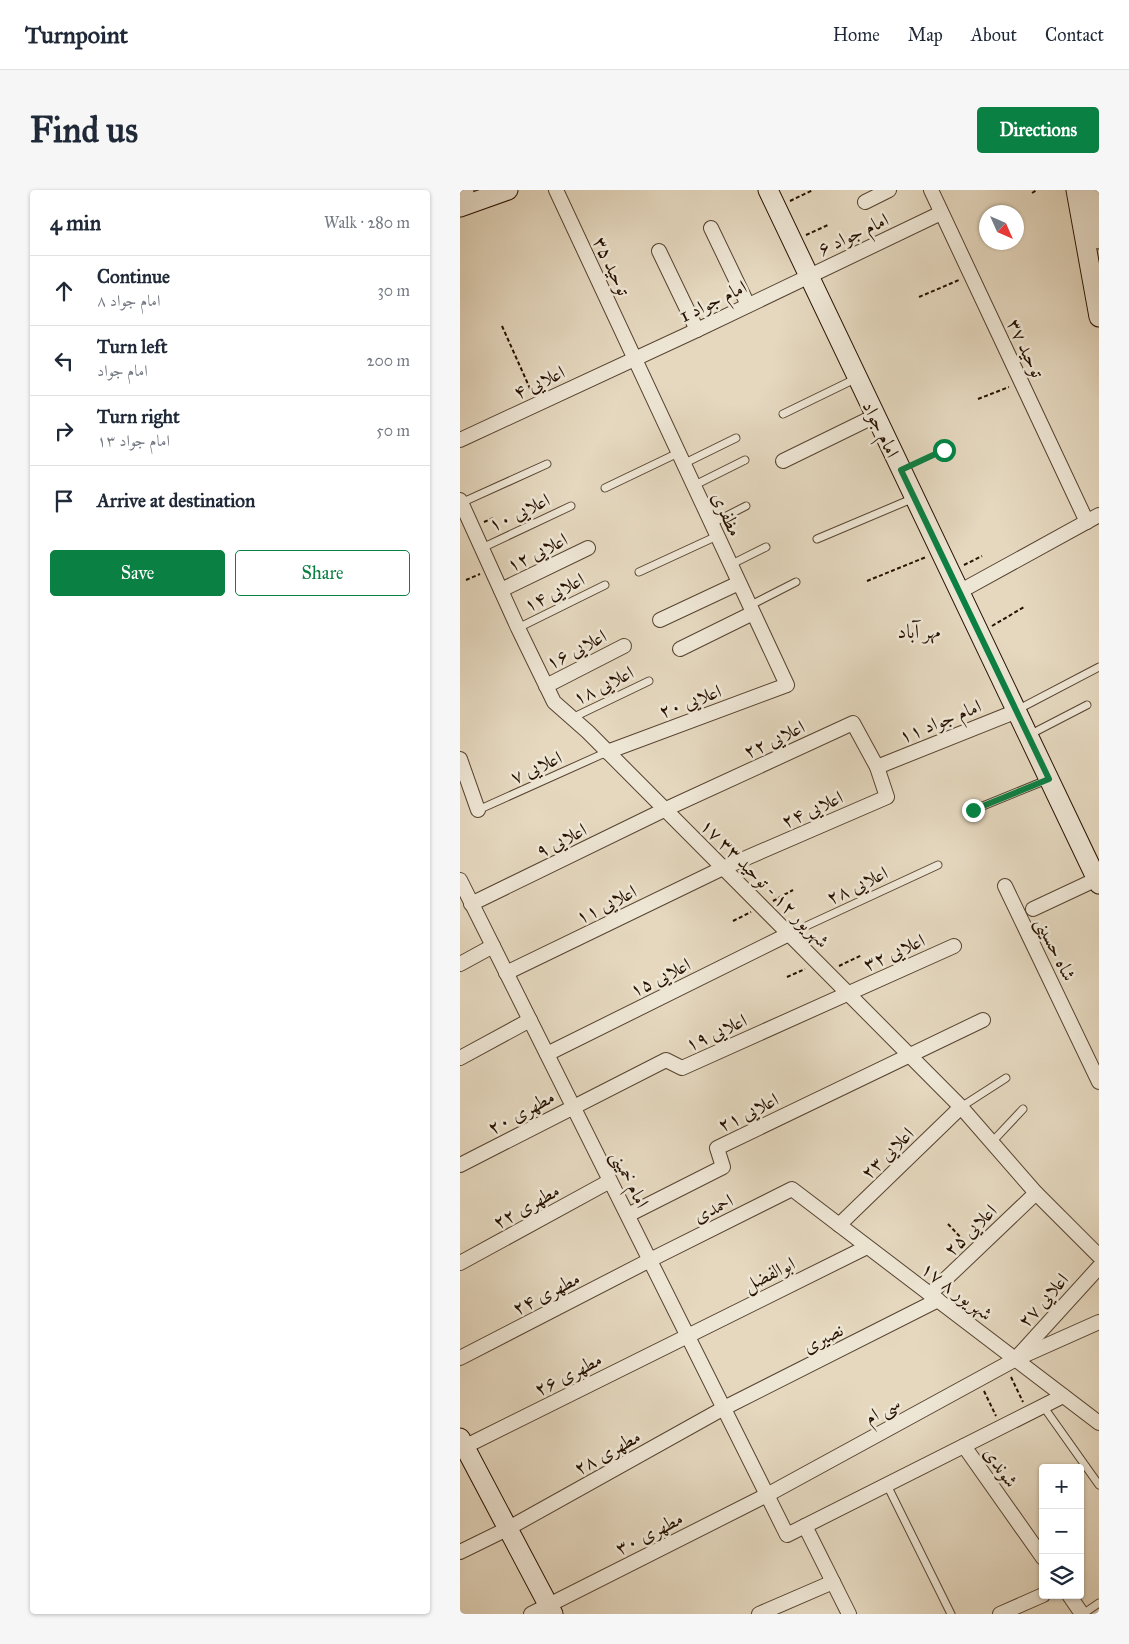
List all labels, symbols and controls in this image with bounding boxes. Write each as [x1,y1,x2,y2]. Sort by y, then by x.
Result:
text: Turnpoint [25,20,128,50]
text: Home [833,24,880,46]
text: Map [908,24,943,46]
text: About [971,24,1017,46]
text: Contact [1045,24,1104,46]
button: Directions [977,107,1099,153]
text: Find us [30,109,138,152]
north arrow [979,205,1024,250]
street label: امام جواد ۶ [814,208,894,265]
text: 4 min [50,210,101,236]
text: Walk · 280 m [324,213,410,232]
street label: توحید ۳۵ [587,233,636,300]
text: Continue [97,265,170,288]
street label: امام جواد 1 [676,275,753,332]
icon: ahead [50,277,78,305]
text: 30 m [377,281,410,300]
text: امام جواد ۸ [97,291,161,310]
street label: توحید ۳۷ [1001,315,1050,382]
text: Turn left [97,335,167,358]
icon: left [50,347,78,375]
text: 200 m [367,351,410,370]
street label: اعلایی ۴ [510,360,569,406]
text: امام جواد [97,361,148,380]
street label: امام جواد [853,397,905,463]
text: Turn right [97,405,180,428]
icon: right [50,417,78,445]
text: 50 m [376,421,410,440]
text: امام جواد ۱۳ [97,431,170,450]
route start [933,439,956,462]
icon: arrive [50,487,78,515]
street label: اعلایی ۱۰ [485,488,554,538]
street label: مظفری [706,488,747,540]
text: Arrive at destination [97,489,255,512]
street label: اعلایی ۱۲ [503,527,572,578]
button: Save [50,550,225,596]
button: Share [235,550,410,596]
street label: اعلایی ۱۴ [520,567,589,618]
district label: مهر آباد [897,619,941,644]
street label: اعلایی ۱۶ [542,624,611,676]
street label: اعلایی ۱۸ [569,660,638,711]
street label: اعلایی ۲۰ [656,679,725,725]
street label: امام جواد ۱۱ [896,694,986,753]
street label: اعلایی ۲۲ [740,715,809,765]
street label: اعلایی ۷ [507,746,566,790]
street label: اعلایی ۲۴ [778,785,847,835]
route end [962,799,985,822]
street label: ۱۷ شهریور ۱۲ - توحید ۳۳ [695,814,834,953]
street label: اعلایی ۹ [532,818,591,864]
street label: اعلایی ۲۸ [823,861,892,911]
street label: اعلایی ۱۱ [572,879,641,930]
street label: شاه حسینی [1029,913,1081,985]
street label: اعلایی ۳۲ [860,928,929,978]
street label: اعلایی ۱۵ [626,952,695,1003]
street label: اعلایی ۱۹ [682,1008,751,1058]
street label: مطهری ۲۰ [484,1085,559,1140]
street label: اعلایی ۲۱ [714,1087,783,1138]
street label: اعلایی ۲۳ [856,1122,920,1185]
street label: امام خمینی [601,1147,654,1214]
street label: مطهری ۲۲ [489,1178,564,1235]
street label: احمدی [689,1189,737,1227]
street label: اعلایی ۲۵ [939,1199,1003,1262]
street label: ابوالفضل [739,1252,800,1298]
street label: ۱۷ شهریور ۸ [916,1257,997,1326]
street label: مطهری ۲۴ [508,1266,584,1321]
street label: اعلایی ۲۷ [1013,1268,1075,1333]
street label: نصیری [799,1318,847,1358]
street label: مطهری ۲۶ [530,1347,606,1402]
street label: سی ام [860,1391,906,1433]
street label: مطهری ۲۸ [570,1424,645,1481]
street label: شوندی [978,1442,1023,1492]
map controls [1039,1464,1084,1599]
button: + [1039,1464,1084,1509]
street label: مطهری ۳۰ [611,1506,687,1561]
button: − [1039,1509,1084,1554]
button: layers [1039,1554,1084,1599]

